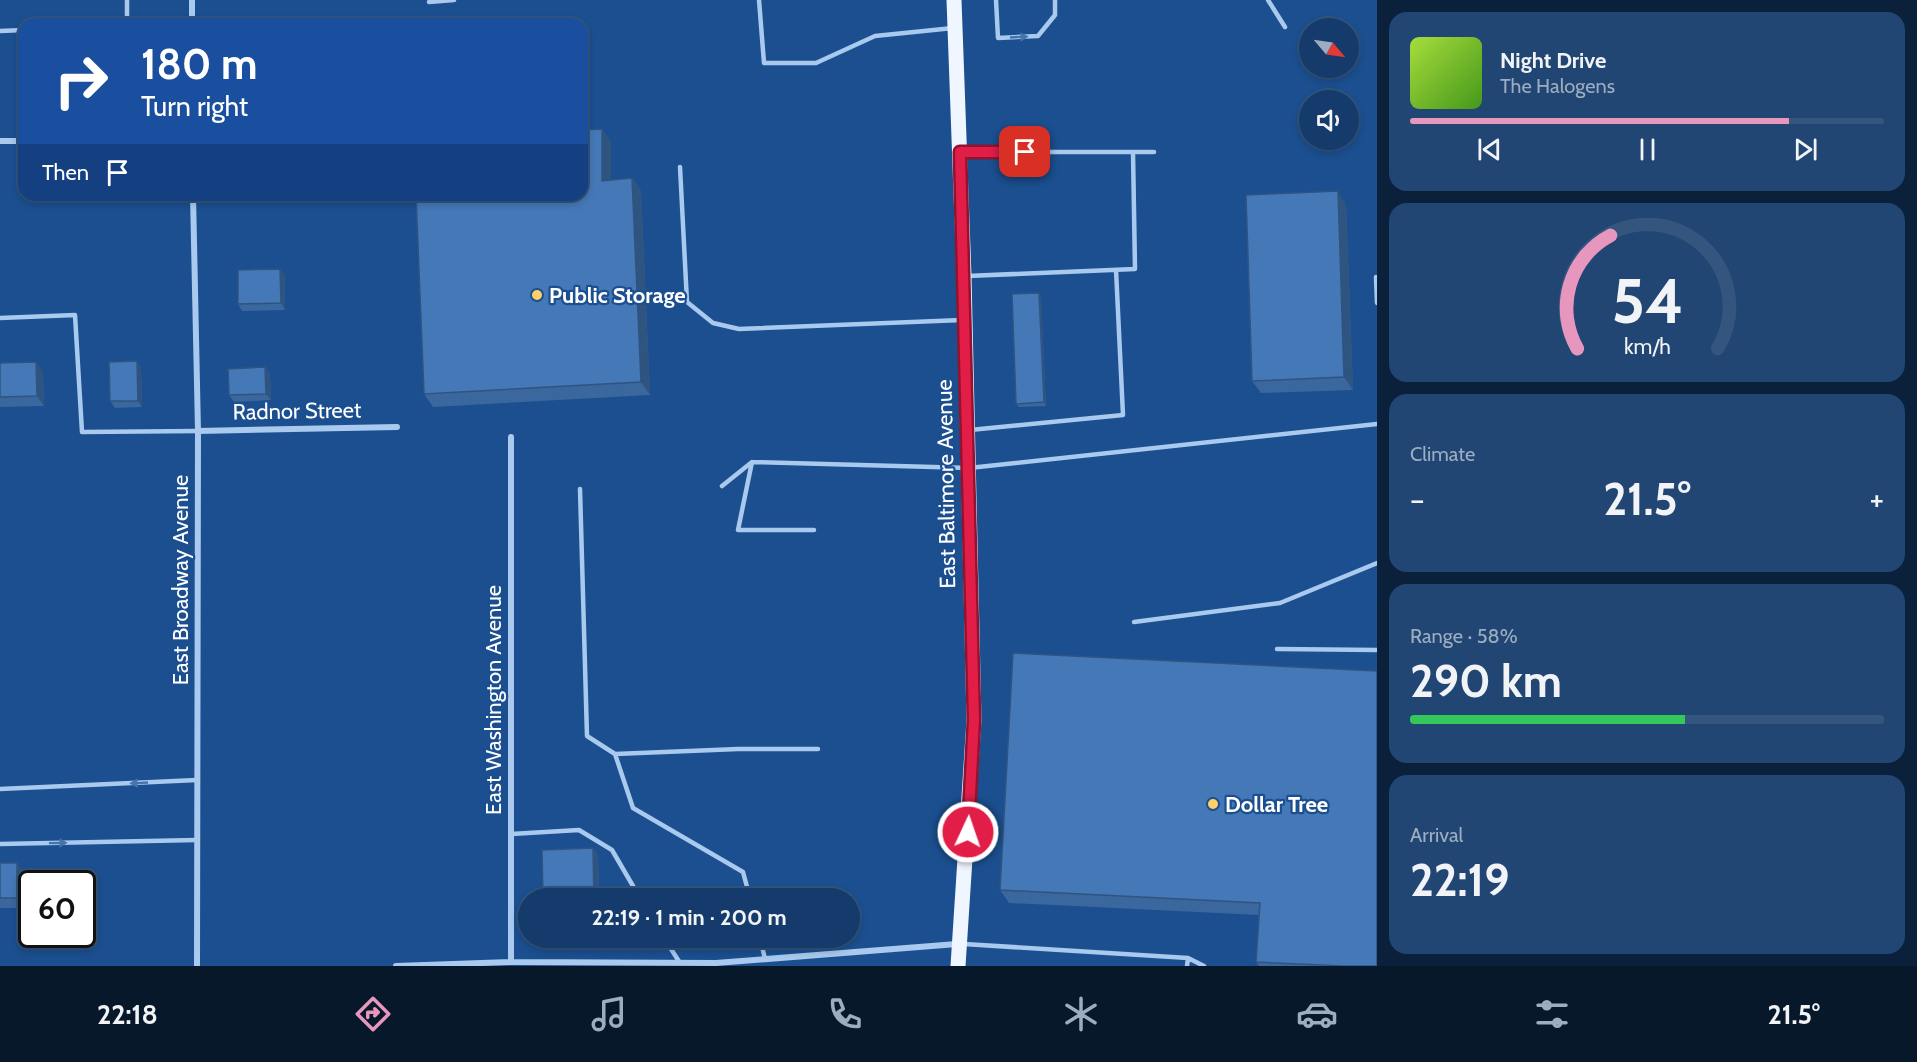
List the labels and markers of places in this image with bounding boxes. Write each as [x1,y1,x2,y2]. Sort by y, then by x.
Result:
pin [999,126,1050,177]
place label: Public Storage [549,282,686,309]
marker: Public Storage [530,288,544,302]
place label: Dollar Tree [1225,791,1328,818]
marker: Dollar Tree [1206,797,1220,811]

